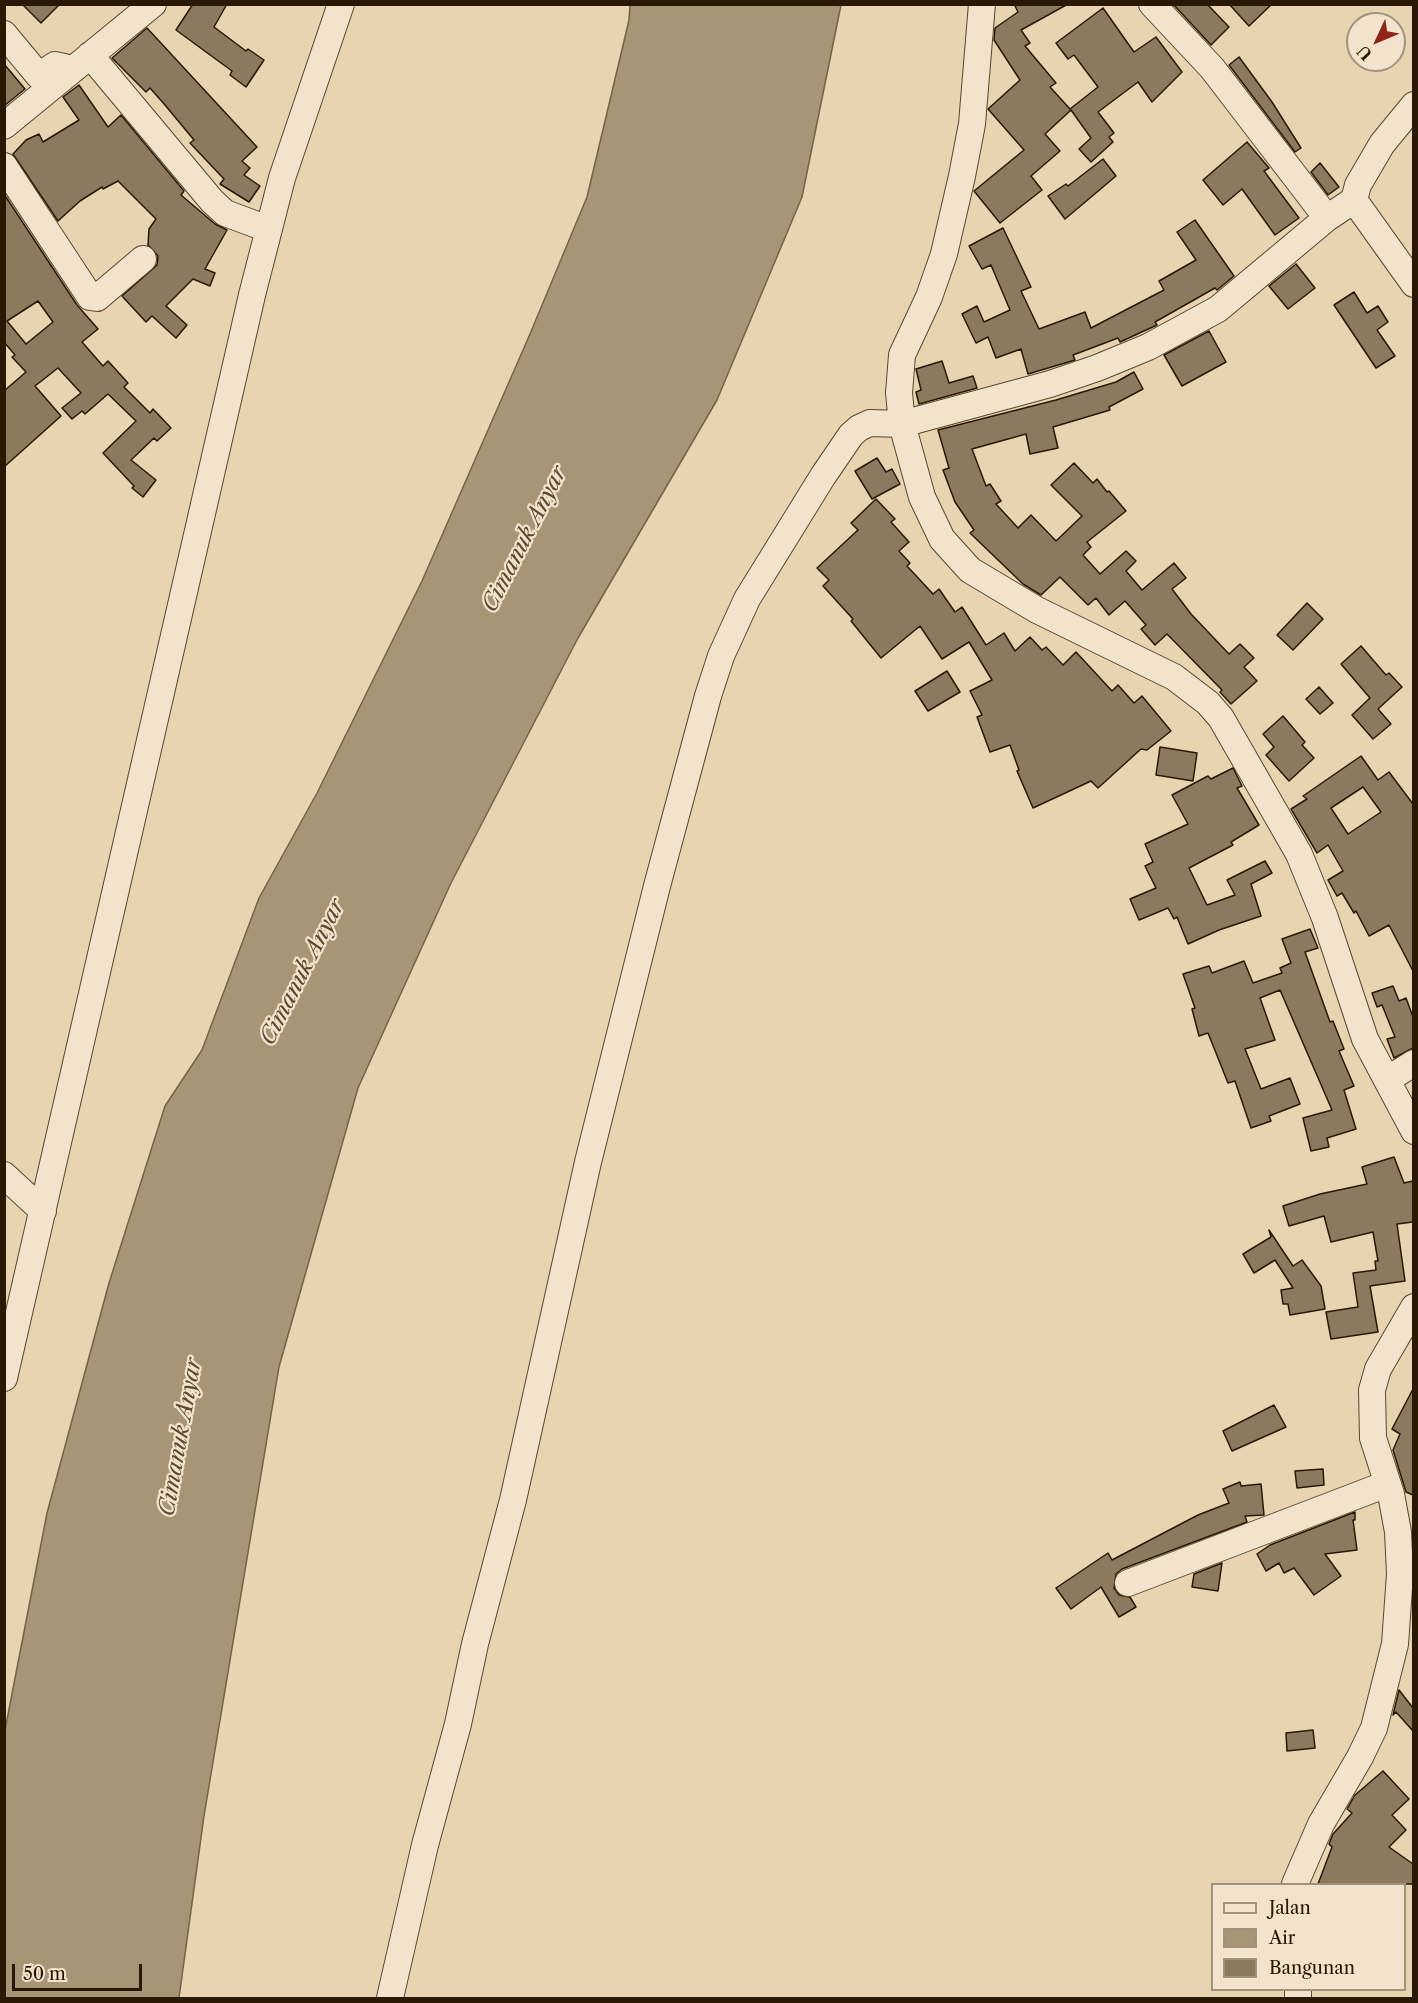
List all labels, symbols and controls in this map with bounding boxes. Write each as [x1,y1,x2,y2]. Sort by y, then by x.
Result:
north arrow [1346,12,1406,72]
text: U [1353,41,1376,65]
water label: Cimanuk Anyar [477,462,573,616]
water label: Cimanuk Anyar [255,895,351,1049]
water label: Cimanuk Anyar [154,1356,208,1518]
legend [1211,1883,1406,1991]
text: Jalan [1269,1897,1311,1919]
text: Air [1269,1927,1295,1949]
scale bar [15,1952,146,1990]
text: Bangunan [1269,1957,1355,1979]
text: 50 m [23,1963,66,1985]

